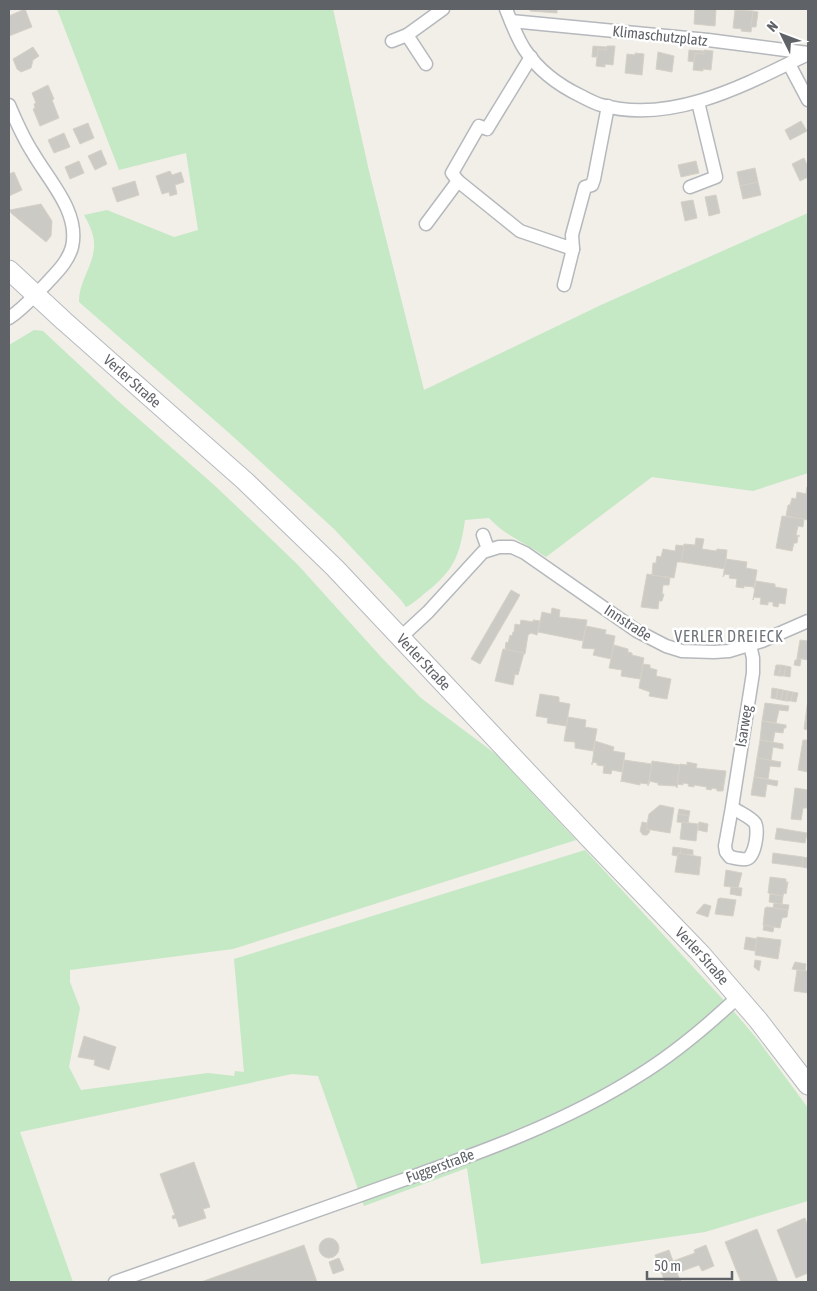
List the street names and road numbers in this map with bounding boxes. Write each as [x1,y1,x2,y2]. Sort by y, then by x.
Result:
street label: Klimaschutzplatz [612,22,709,49]
street label: Verler Straße [100,351,165,411]
street label: Innstraße [601,601,655,644]
street label: Verler Straße [393,630,455,694]
street label: Isarweg [732,703,755,748]
street label: Verler Straße [672,924,733,988]
street label: Fuggerstraße [403,1145,476,1186]

